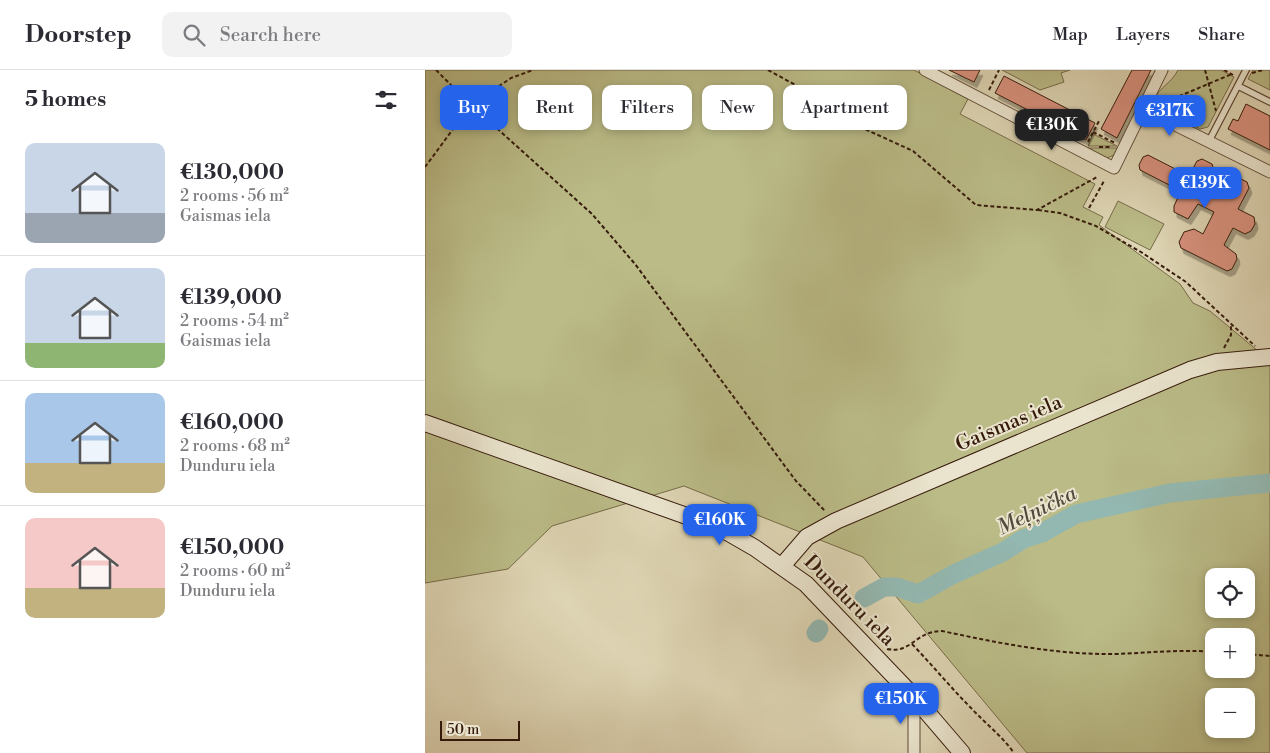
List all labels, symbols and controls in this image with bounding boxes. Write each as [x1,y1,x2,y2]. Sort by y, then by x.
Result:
search box [162,12,512,57]
text: Doorstep [25,20,132,50]
icon: search [180,21,208,49]
text: Search here [220,23,321,47]
text: Map [1053,23,1088,46]
text: Layers [1116,23,1170,46]
text: Share [1198,23,1245,46]
chip: Buy [440,85,508,130]
chip: Rent [518,85,592,130]
chip: Filters [602,85,692,130]
chip: New [702,85,773,130]
chip: Apartment [783,85,907,130]
icon: filters [372,86,400,114]
text: 5 homes [25,87,106,113]
pin: €317K [1135,94,1205,137]
text: €317K [1146,101,1194,121]
pin: €130K [1017,108,1087,151]
text: €130K [1026,115,1078,135]
text: €130,000 [180,160,284,186]
icon: home [65,163,125,223]
pin: €139K [1170,166,1240,209]
text: €139K [1180,173,1230,193]
text: 2 rooms · 56 m² [180,186,289,206]
text: Gaismas iela [180,206,271,226]
text: €139,000 [180,285,282,311]
icon: home [65,288,125,348]
text: 2 rooms · 54 m² [180,311,289,331]
text: Gaismas iela [180,331,271,351]
street label: Gaismas iela [952,390,1067,458]
text: €160,000 [180,410,284,436]
icon: home [65,413,125,473]
text: 2 rooms · 68 m² [180,436,290,456]
text: Dunduru iela [180,456,275,476]
water label: Meļņička [993,480,1081,541]
pin: €160K [685,504,755,546]
text: €160K [694,510,746,530]
text: €150,000 [180,535,284,561]
icon: home [65,538,125,598]
street label: Dunduru iela [798,550,901,653]
text: 2 rooms · 60 m² [180,561,291,581]
map controls [1205,568,1255,738]
button: locate [1205,568,1255,618]
text: Dunduru iela [180,581,275,601]
button: + [1205,628,1255,678]
pin: €150K [866,682,936,725]
button: − [1205,688,1255,738]
text: €150K [875,689,927,709]
scale bar [440,718,520,741]
text: 50 m [447,721,479,739]

